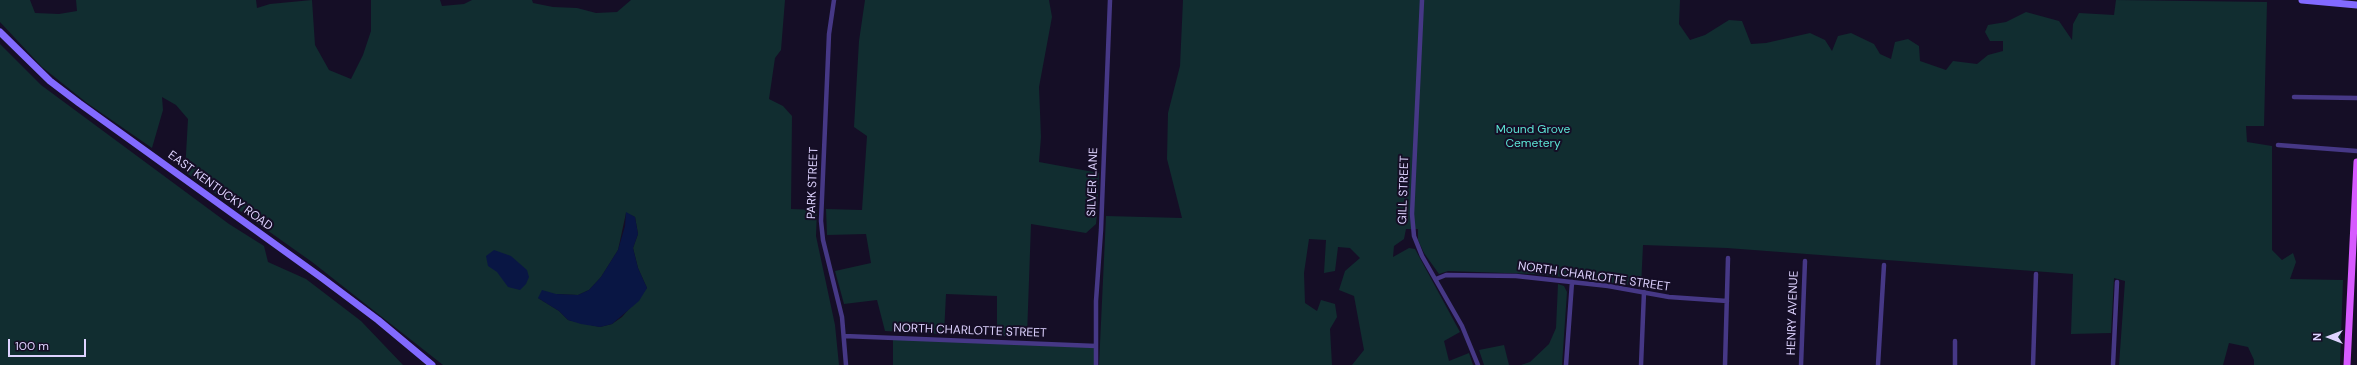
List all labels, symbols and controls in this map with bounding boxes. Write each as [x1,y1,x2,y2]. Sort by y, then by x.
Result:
park label: Mound Grove Cemetery [1496,123,1570,151]
street label: PARK STREET [805,147,821,219]
street label: SILVER LANE [1085,147,1101,217]
street label: EAST KENTUCKY ROAD [165,148,275,234]
street label: GILL STREET [1396,155,1412,225]
street label: NORTH CHARLOTTE STREET [1517,259,1671,295]
street label: HENRY AVENUE [1784,270,1802,356]
north arrow [2309,317,2349,357]
street label: NORTH CHARLOTTE STREET [893,321,1047,341]
scale bar [10,331,88,357]
text: N [2310,333,2324,341]
text: 100 m [15,338,49,354]

